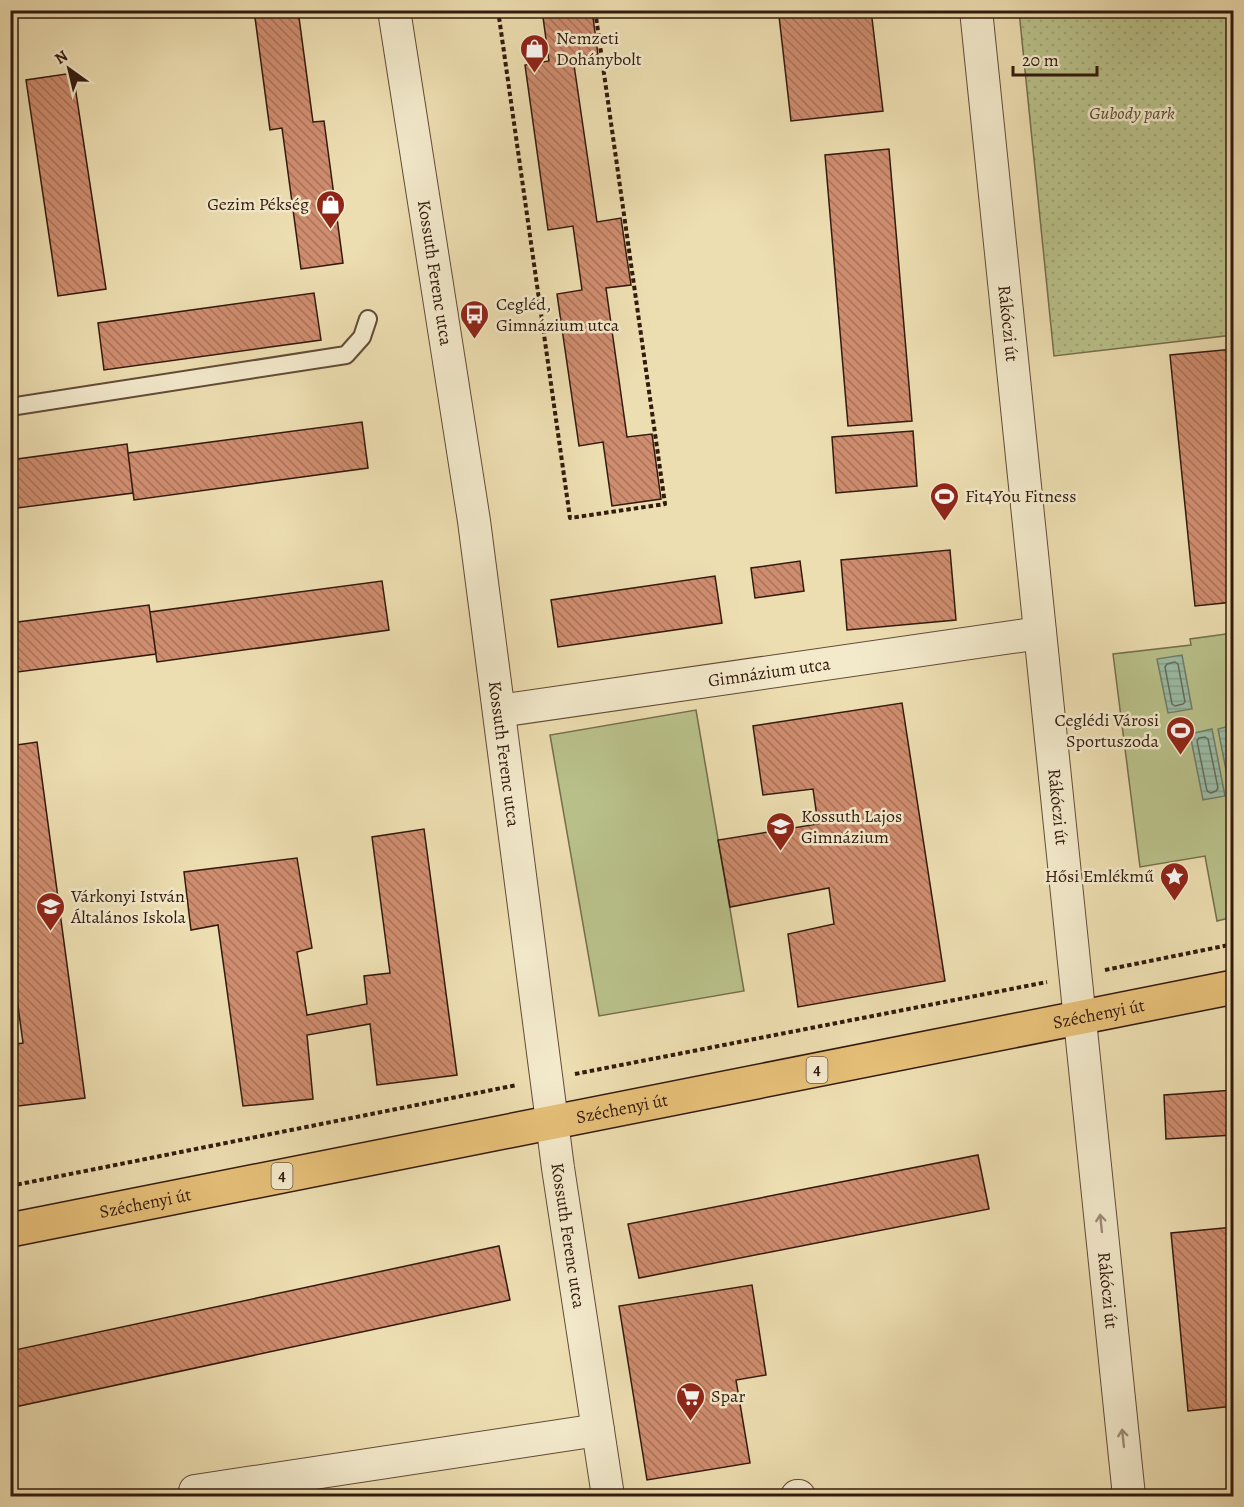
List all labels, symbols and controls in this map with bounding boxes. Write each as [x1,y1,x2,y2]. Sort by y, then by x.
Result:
place label: Nemzeti Dohánybolt [556,26,642,71]
shop icon: Nemzeti Dohánybolt [519,32,551,74]
north arrow [39,39,99,99]
scale bar [1013,39,1097,77]
text: N [50,45,72,70]
text: 20 m [1022,48,1059,72]
park label: Gubody park [1089,101,1175,125]
shop icon: Gezim Pékség [314,188,346,230]
place label: Gezim Pékség [207,192,309,216]
street label: Kossuth Ferenc utca [412,198,458,348]
street label: Rákóczi út [992,284,1024,363]
place label: Cegléd, Gimnázium utca [496,292,620,337]
bus stop icon: Cegléd, Gimnázium utca [459,298,491,340]
sports icon: Fit4You Fitness [928,480,960,522]
place label: Fit4You Fitness [965,484,1077,508]
street label: Gimnázium utca [707,651,832,693]
street label: Kossuth Ferenc utca [483,679,526,829]
place label: Ceglédi Városi Sportuszoda [1055,708,1160,753]
sports icon: Ceglédi Városi Sportuszoda [1164,714,1196,756]
street label: Rákóczi út [1042,767,1074,846]
place label: Kossuth Lajos Gimnázium [801,804,902,849]
school or university icon: Kossuth Lajos Gimnázium [764,810,796,852]
place icon: Hősi Emlékmű [1159,860,1191,902]
place label: Hősi Emlékmű [1045,864,1154,888]
place label: Várkonyi István Általános Iskola [70,884,187,929]
school or university icon: Várkonyi István Általános Iskola [34,890,66,932]
street label: Széchenyi út [1051,993,1147,1035]
road number: 4 [806,1057,828,1083]
street label: Széchenyi út [574,1088,670,1129]
street label: Kossuth Ferenc utca [545,1161,591,1311]
road number: 4 [272,1163,292,1189]
street label: Széchenyi út [97,1182,193,1224]
one-way arrow [1095,1214,1106,1234]
street label: Rákóczi út [1092,1251,1124,1330]
supermarket icon: Spar [674,1380,706,1422]
place label: Spar [711,1384,745,1408]
one-way arrow [1117,1429,1128,1449]

